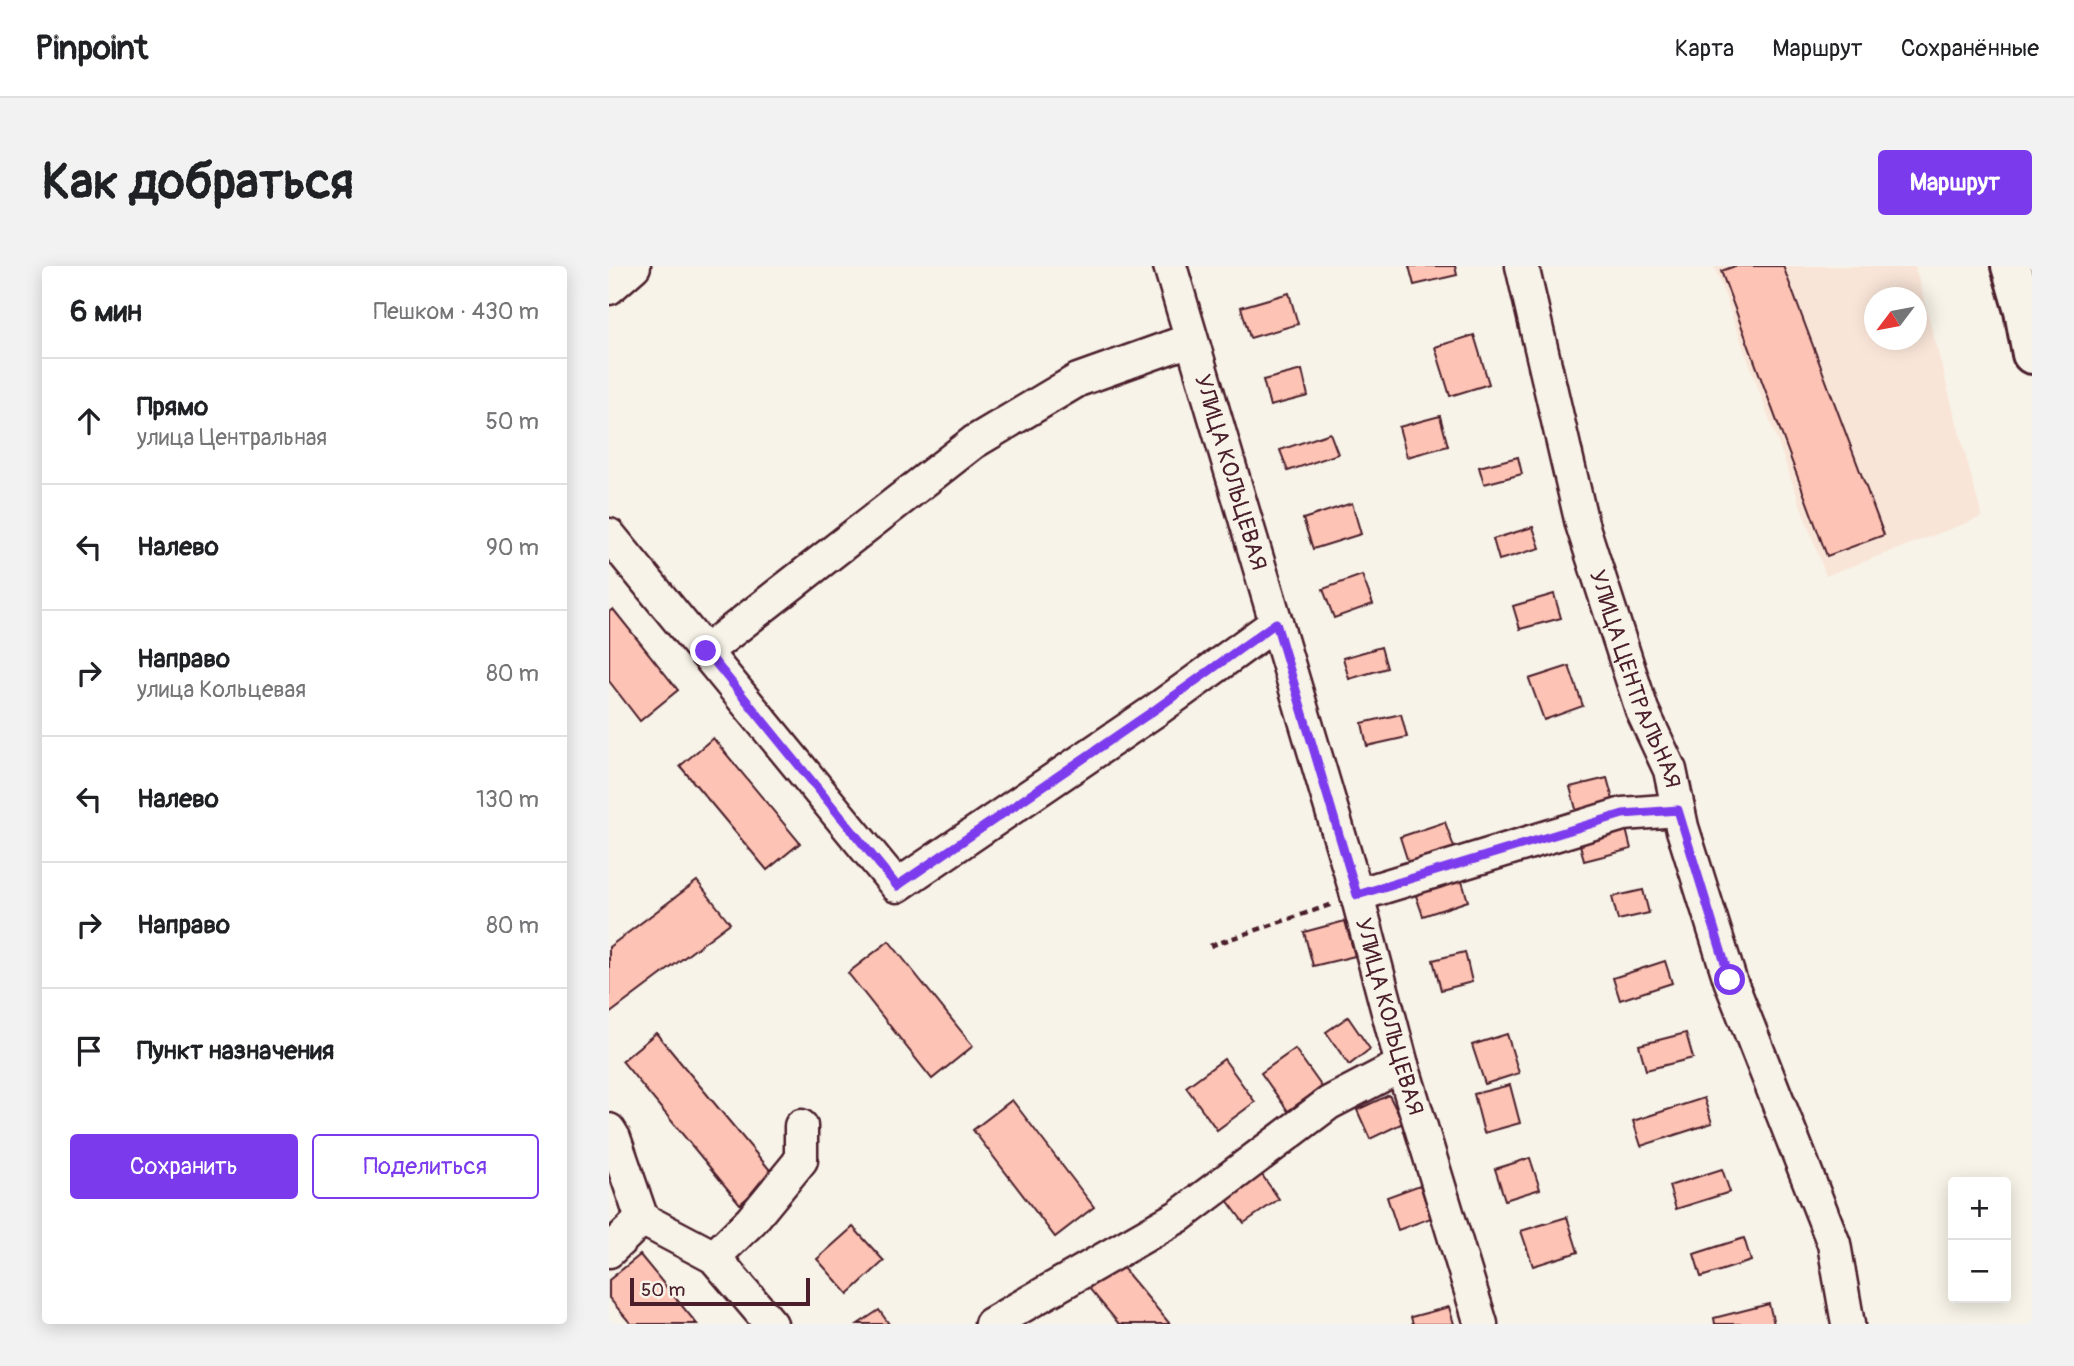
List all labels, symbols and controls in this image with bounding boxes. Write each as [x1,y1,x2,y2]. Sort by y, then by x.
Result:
text: Pinpoint [35,28,148,69]
text: Карта [1675,34,1734,63]
text: Маршрут [1772,34,1863,63]
text: Сохранённые [1901,34,2039,63]
button: Маршрут [1878,150,2032,215]
text: Как добраться [42,152,354,213]
north arrow [1864,287,1927,350]
text: 6 мин [70,293,142,330]
text: Пешком · 430 m [373,297,539,326]
street label: УЛИЦА КОЛЬЦЕВАЯ [1188,371,1274,573]
text: Прямо [137,391,208,423]
icon: ahead [70,402,108,440]
text: 50 m [485,407,539,436]
text: улица Центральная [137,423,327,452]
icon: left [70,528,108,566]
text: Налево [137,531,219,563]
text: 90 m [486,533,539,562]
street label: УЛИЦА ЦЕНТРАЛЬНАЯ [1583,566,1688,790]
route end [690,635,721,666]
text: Направо [137,643,230,675]
icon: right [70,654,108,692]
text: 80 m [486,659,539,688]
text: улица Кольцевая [137,675,306,704]
icon: left [70,780,108,818]
text: Налево [137,783,219,815]
text: 130 m [476,785,539,814]
icon: right [70,906,108,944]
text: Направо [137,909,230,941]
text: 80 m [486,911,539,940]
street label: УЛИЦА КОЛЬЦЕВАЯ [1349,915,1431,1118]
route start [1714,964,1745,995]
icon: arrive [70,1032,108,1070]
text: Пункт назначения [137,1035,334,1067]
button: Сохранить [70,1134,298,1199]
button: Поделиться [312,1134,539,1199]
map controls [1948,1177,2011,1303]
button: + [1948,1177,2011,1240]
button: − [1948,1240,2011,1303]
scale bar [630,1275,810,1307]
text: 50 m [641,1278,685,1302]

